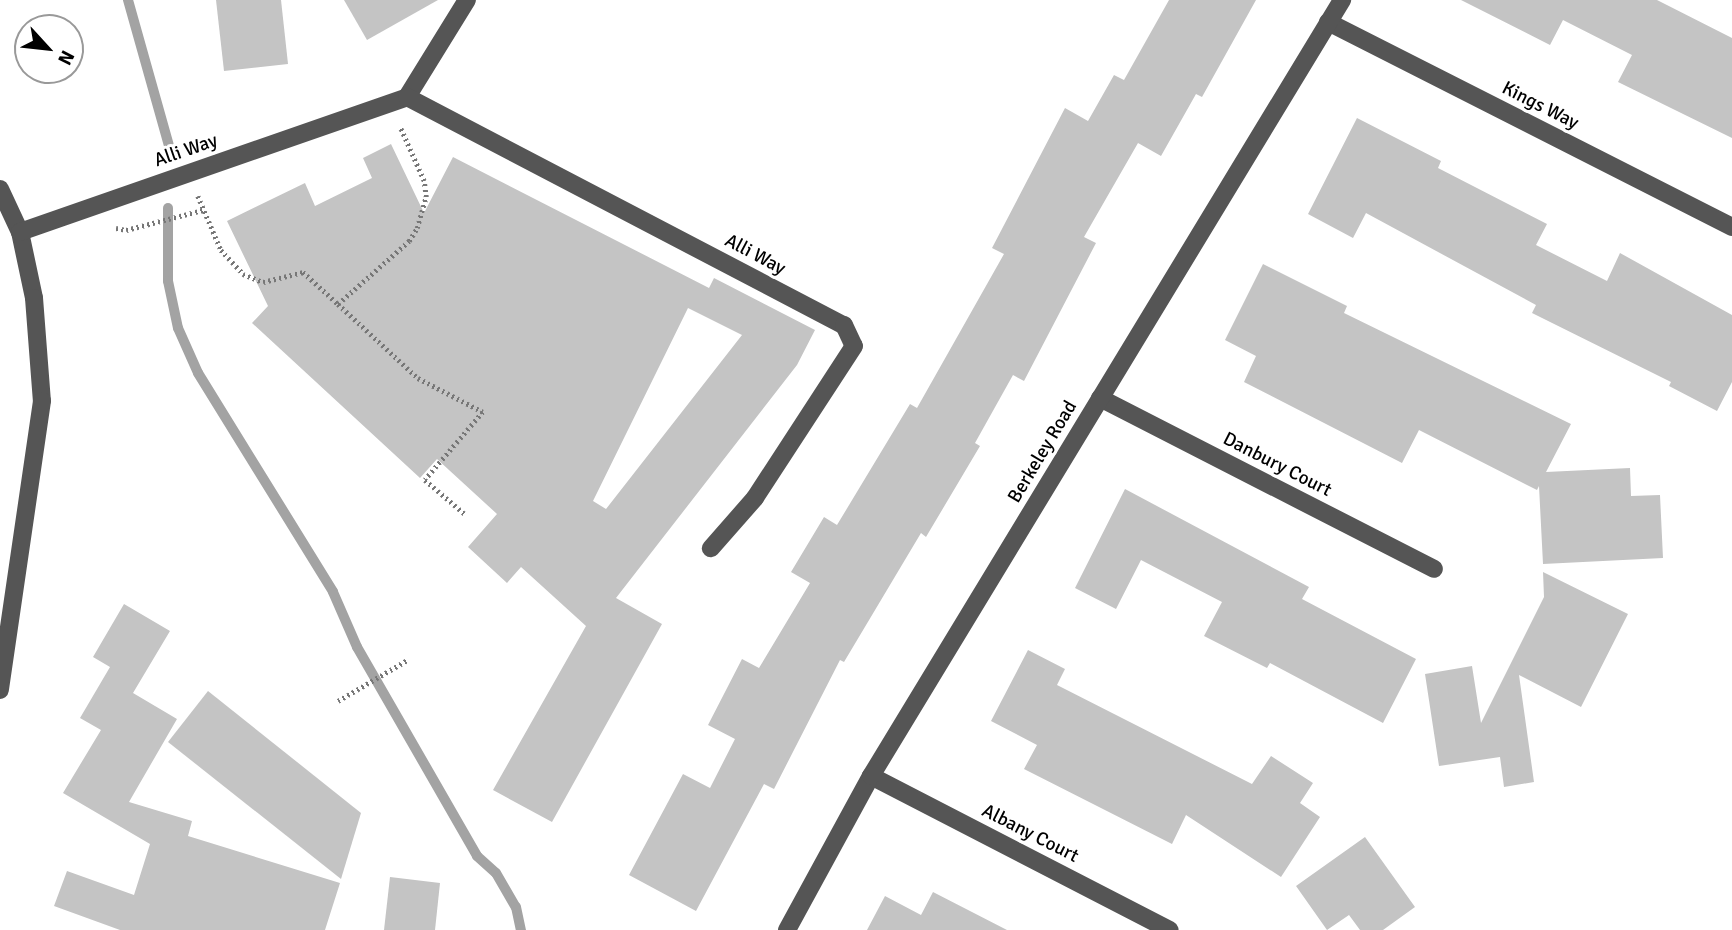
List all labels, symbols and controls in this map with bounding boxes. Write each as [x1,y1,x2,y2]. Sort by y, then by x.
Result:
north arrow [14,14,84,84]
text: N [52,46,80,69]
street label: Kings Way [1498,77,1582,135]
street label: Alli Way [151,130,221,172]
street label: Alli Way [721,230,789,280]
street label: Berkeley Road [1004,397,1082,507]
street label: Danbury Court [1219,428,1335,502]
street label: Albany Court [978,800,1082,868]

